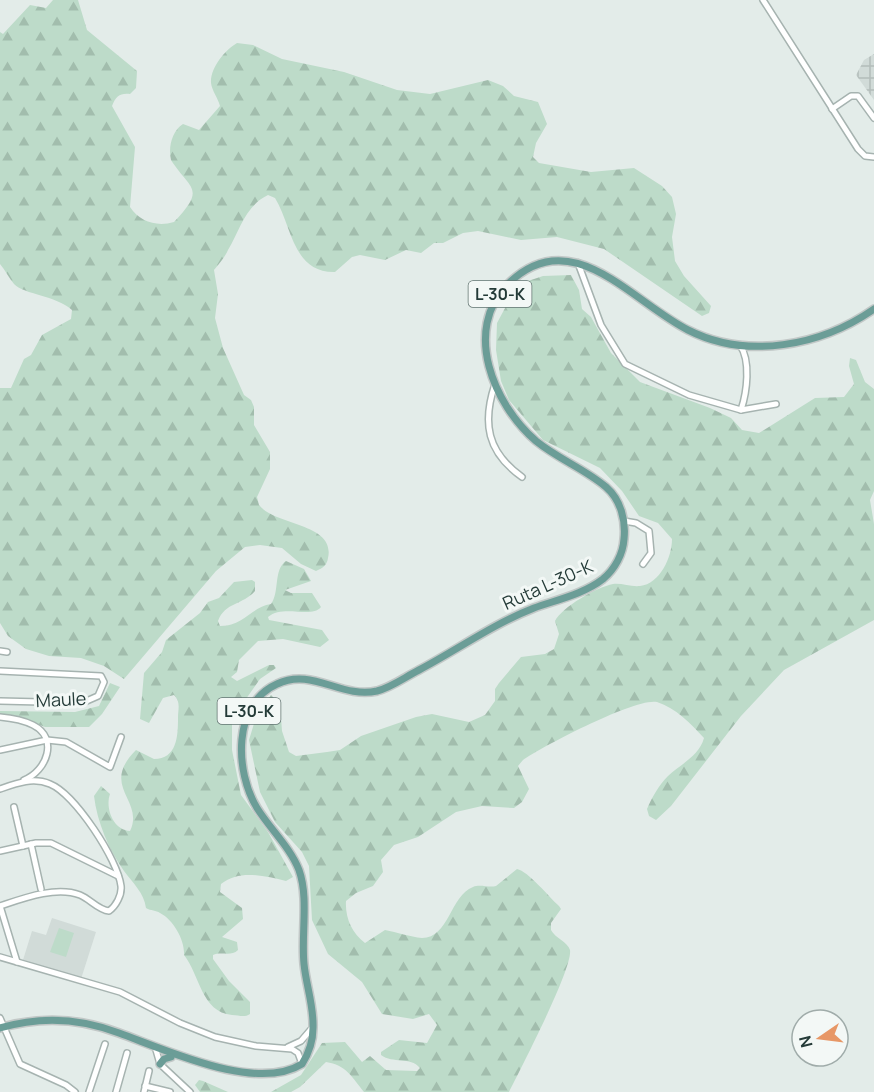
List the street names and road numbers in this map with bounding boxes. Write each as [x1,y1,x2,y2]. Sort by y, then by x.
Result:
road number: L-30-K [468,281,532,307]
street label: Ruta L-30-K [499,553,597,615]
street label: Maule [35,686,87,712]
road number: L-30-K [218,698,280,724]

